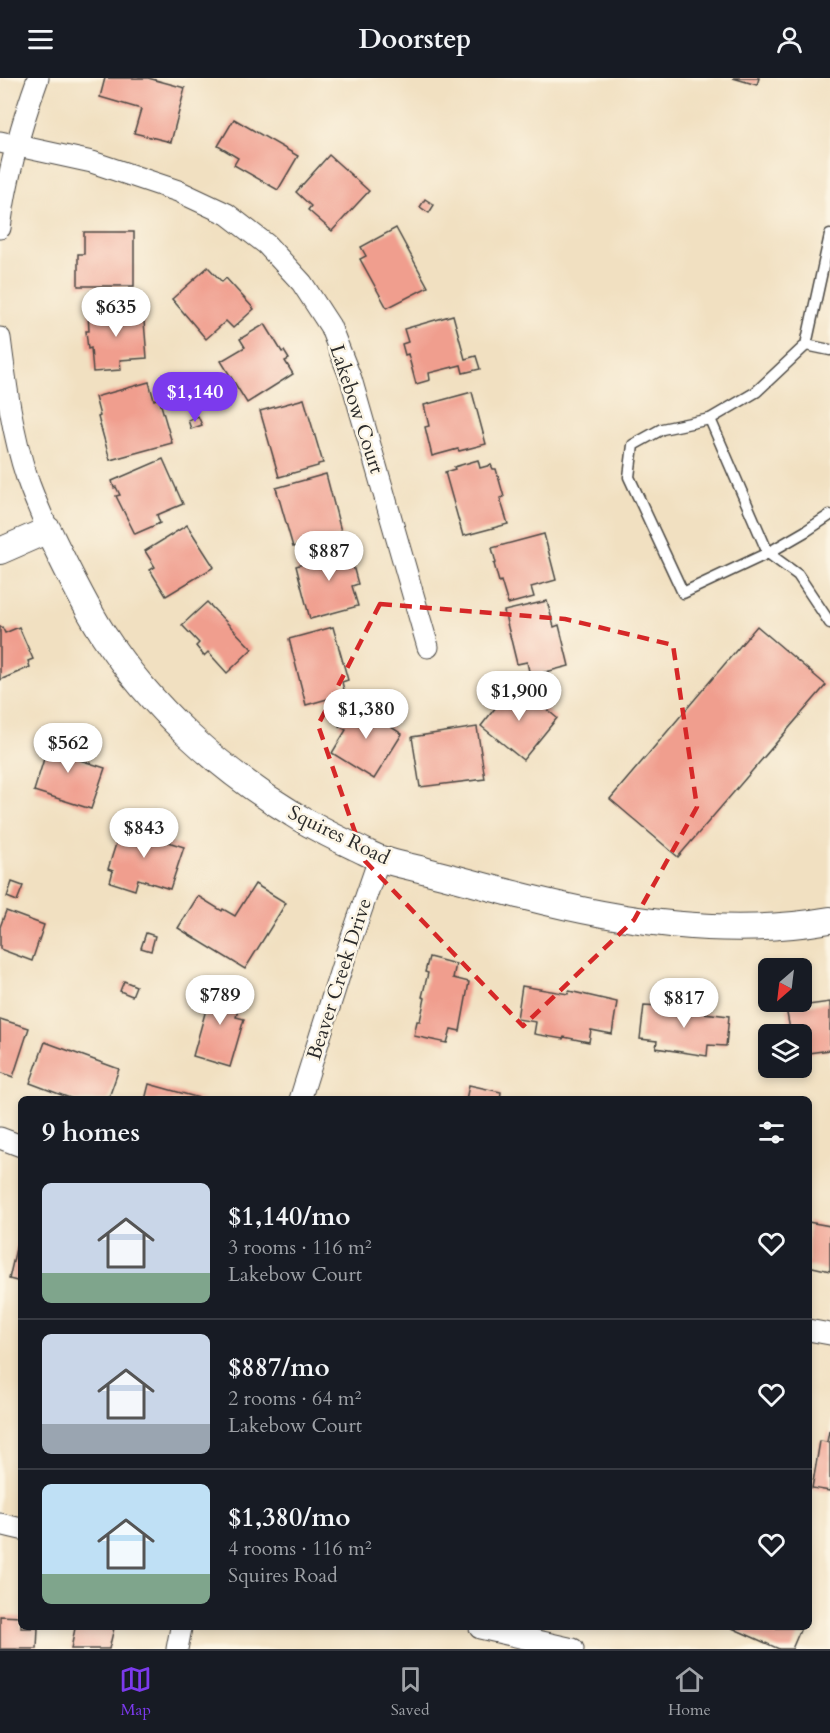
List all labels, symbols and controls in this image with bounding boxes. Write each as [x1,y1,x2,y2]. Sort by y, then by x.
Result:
text: Doorstep [359,21,471,58]
icon: menu [24,23,57,56]
icon: person [773,23,806,56]
pin: $635 [80,287,152,338]
text: $635 [96,293,136,320]
street label: Lakebow Court [323,341,391,478]
pin: $1,140 [146,372,244,423]
text: $1,140 [166,378,224,405]
pin: $887 [293,531,365,582]
text: $887 [309,537,349,564]
pin: $1,900 [470,671,568,722]
text: $1,900 [490,677,548,704]
pin: $1,380 [317,689,415,740]
text: $1,380 [337,695,395,722]
pin: $562 [32,723,104,774]
text: $562 [48,729,88,756]
street label: Squires Road [284,799,395,871]
pin: $843 [108,808,180,859]
text: $843 [124,814,164,841]
street label: Beaver Creek Drive [300,895,378,1063]
north arrow [758,958,812,1012]
map controls [758,958,812,1078]
pin: $789 [184,975,256,1026]
pin: $817 [648,978,720,1029]
text: $789 [200,981,240,1008]
text: $817 [664,984,704,1011]
button: layers [758,1024,812,1078]
text: 9 homes [42,1115,140,1150]
icon: filters [755,1116,788,1149]
text: $1,140/mo [228,1199,351,1234]
icon: home [90,1207,162,1279]
icon: heart [755,1227,788,1260]
text: 3 rooms · 116 m² [228,1234,372,1261]
text: Lakebow Court [228,1261,362,1288]
text: $887/mo [228,1350,330,1385]
icon: home [90,1358,162,1430]
icon: heart [755,1378,788,1411]
text: 2 rooms · 64 m² [228,1385,361,1412]
text: Lakebow Court [228,1412,362,1439]
text: $1,380/mo [228,1500,351,1535]
icon: home [90,1508,162,1580]
icon: heart [755,1528,788,1561]
text: 4 rooms · 116 m² [228,1535,372,1562]
text: Squires Road [228,1562,338,1589]
tab: Map [119,1663,152,1721]
tab: Saved [391,1663,429,1721]
tab: Home [668,1663,711,1721]

